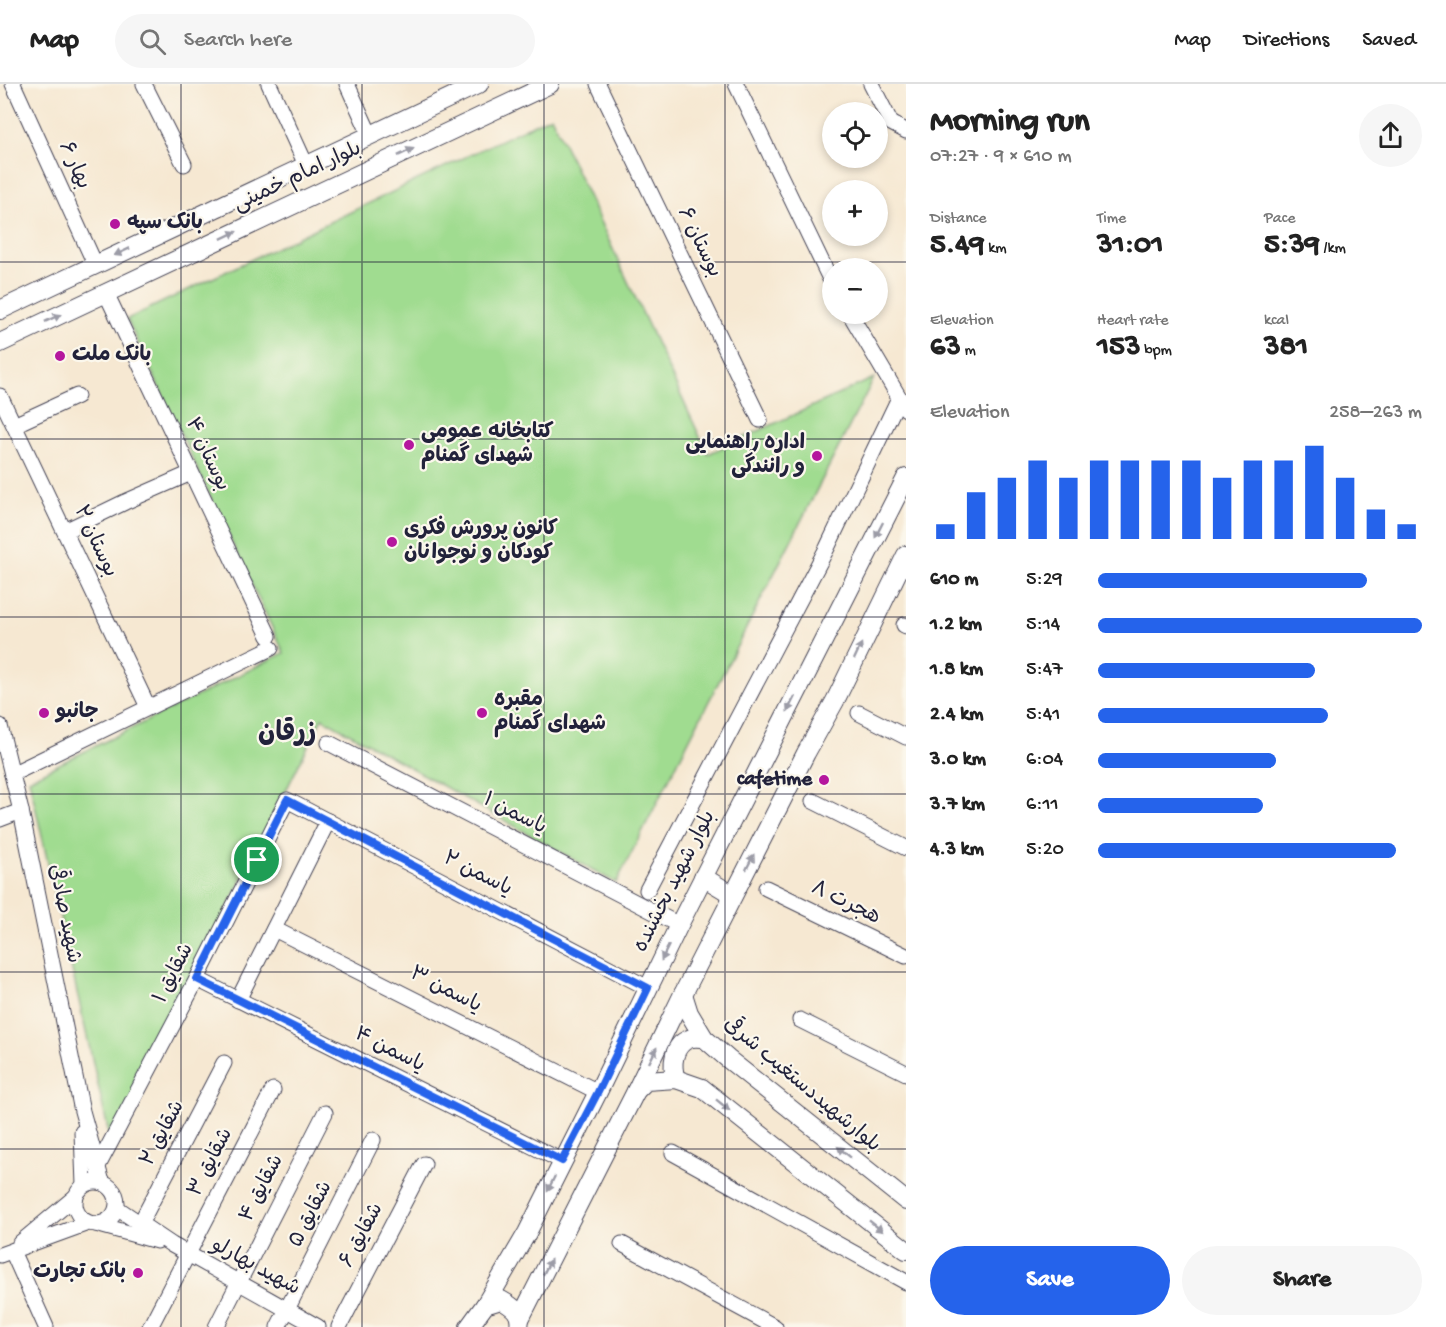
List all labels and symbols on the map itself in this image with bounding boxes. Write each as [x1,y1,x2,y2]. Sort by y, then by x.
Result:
street label: بلوار امام خمینی [230,137,366,219]
street label: بهار ۶ [51,138,95,194]
one-way arrow [397,148,414,157]
street label: بوستان ۶ [670,204,726,282]
place label: بانک سپه [127,211,203,237]
marker: بانک سپه [108,217,122,231]
one-way arrow [221,231,238,240]
one-way arrow [114,247,131,256]
one-way arrow [44,314,61,323]
place label: بانک ملت [72,343,151,369]
marker: بانک ملت [53,349,67,363]
street label: بوستان ۴ [178,414,234,496]
place label: کتابخانه عمومی شهدای گمنام [421,421,554,470]
place label: اداره راهنمایی و رانندگی [686,432,805,481]
marker: کتابخانه عمومی شهدای گمنام [402,438,416,452]
marker: اداره راهنمایی و رانندگی [810,449,824,463]
street label: بوستان ۲ [66,502,122,582]
place label: کانون پرورش فکری کودکان و نوجوانان [404,515,558,567]
one-way arrow [875,522,884,539]
marker: کانون پرورش فکری کودکان و نوجوانان [385,535,399,549]
one-way arrow [853,643,862,660]
place label: مقبره شهدای گمنام [494,689,606,738]
one-way arrow [786,696,796,713]
place label: جانبو [54,701,98,726]
marker: جانبو [37,706,51,720]
marker: مقبره شهدای گمنام [475,706,489,720]
district label: زرقان [258,717,316,751]
place label: cafetime [737,768,813,793]
marker: cafetime [817,773,831,787]
street label: یاسمن ۱ [478,788,550,842]
street label: بلوار شهید بخشنده [630,807,722,957]
pin [231,834,282,885]
street label: یاسمن ۲ [438,847,516,903]
one-way arrow [745,854,755,871]
street label: شهید صادقی [41,862,89,966]
street label: هجرت ۸ [806,877,884,931]
street label: شقایق ۱ [149,940,201,1008]
one-way arrow [660,944,669,961]
street label: یاسمن ۳ [405,962,485,1020]
street label: بلوارشهیددستغیب شرقی [717,1010,887,1159]
street label: یاسمن ۴ [349,1023,429,1079]
one-way arrow [648,1047,658,1064]
street label: شقایق ۲ [136,1097,192,1171]
one-way arrow [715,1098,731,1111]
street label: شقایق ۳ [184,1124,240,1202]
one-way arrow [836,1146,851,1158]
street label: شقایق ۴ [235,1151,291,1227]
one-way arrow [546,1176,555,1193]
street label: شقایق ۵ [285,1178,339,1252]
street label: شقایق ۶ [336,1199,390,1273]
one-way arrow [868,1220,883,1232]
street label: شهید بهارلو [205,1233,304,1303]
one-way arrow [542,1259,552,1276]
place label: بانک تجارت [33,1260,126,1286]
marker: بانک تجارت [131,1266,145,1280]

